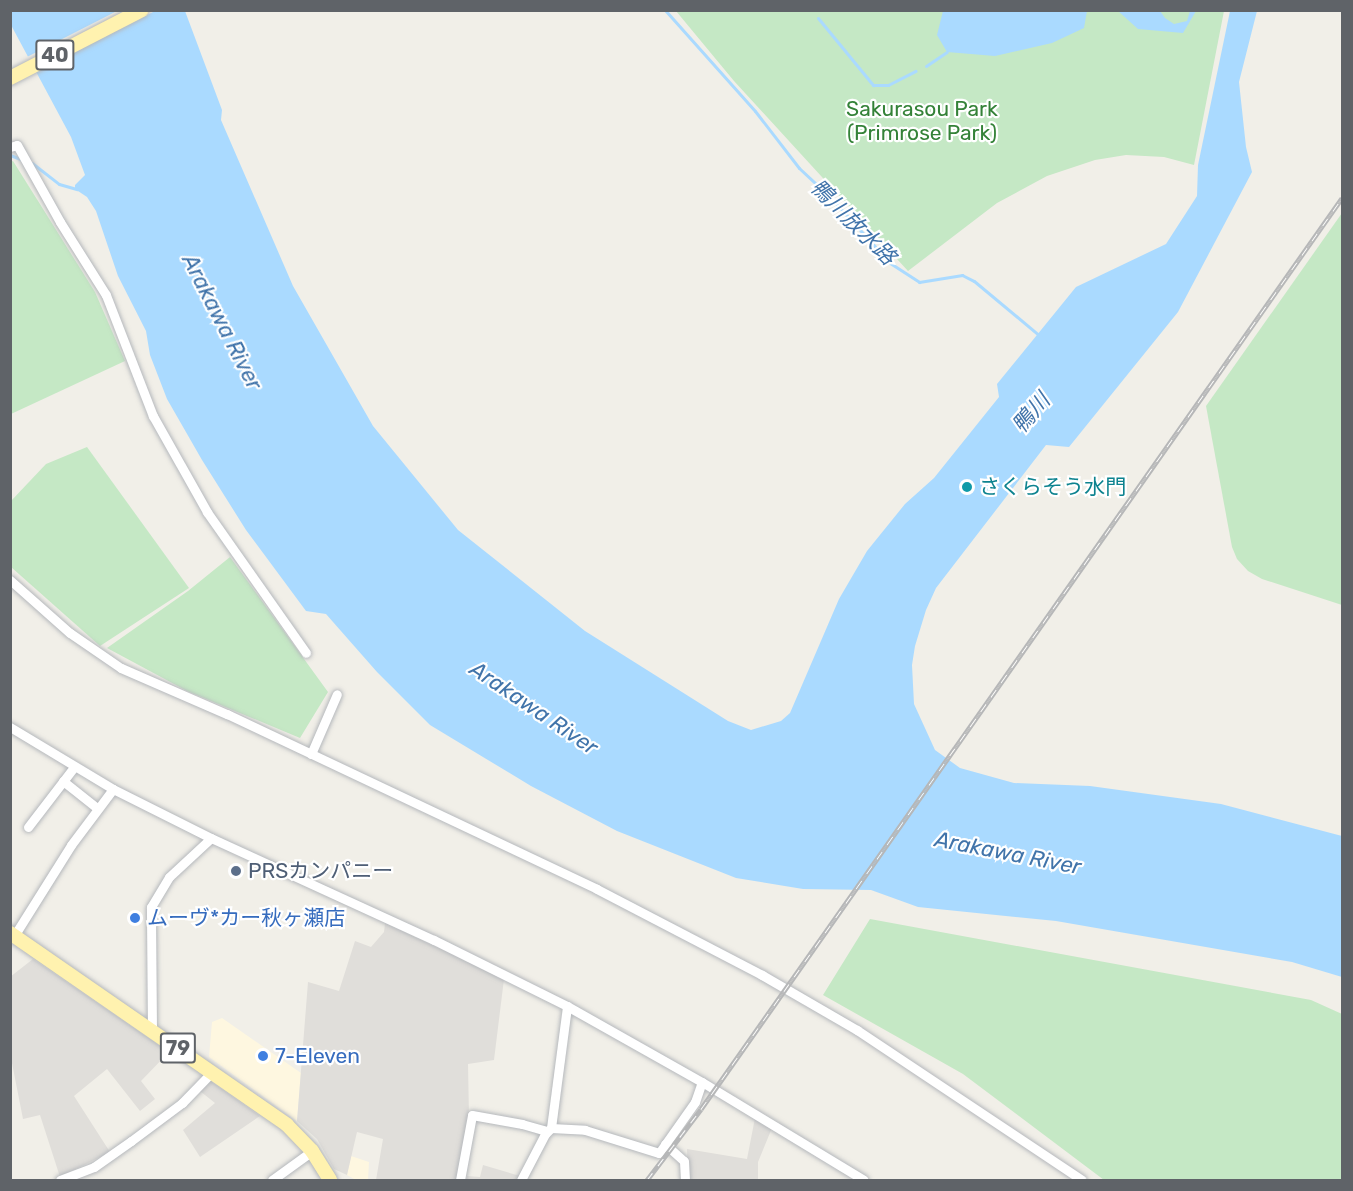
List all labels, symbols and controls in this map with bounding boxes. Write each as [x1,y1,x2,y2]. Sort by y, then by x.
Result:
road number: 40 [34,38,76,72]
park label: Sakurasou Park (Primrose Park) [846,96,998,146]
water label: 鴨川放水路 [805,174,901,270]
water label: Arakawa River [177,250,267,394]
water label: 鴨川 [1007,388,1055,438]
place label: さくらそう水門 [979,474,1126,500]
marker: さくらそう水門 [960,480,974,494]
water label: Arakawa River [465,656,603,760]
water label: Arakawa River [933,826,1083,880]
place label: PRSカンパニー [248,858,393,884]
marker: PRSカンパニー [229,864,243,878]
place label: ムーヴ*カー秋ヶ瀬店 [147,905,345,931]
marker: ムーヴ*カー秋ヶ瀬店 [128,911,142,925]
road number: 79 [158,1031,198,1065]
place label: 7-Eleven [275,1043,360,1069]
marker: 7-Eleven [256,1049,270,1063]

